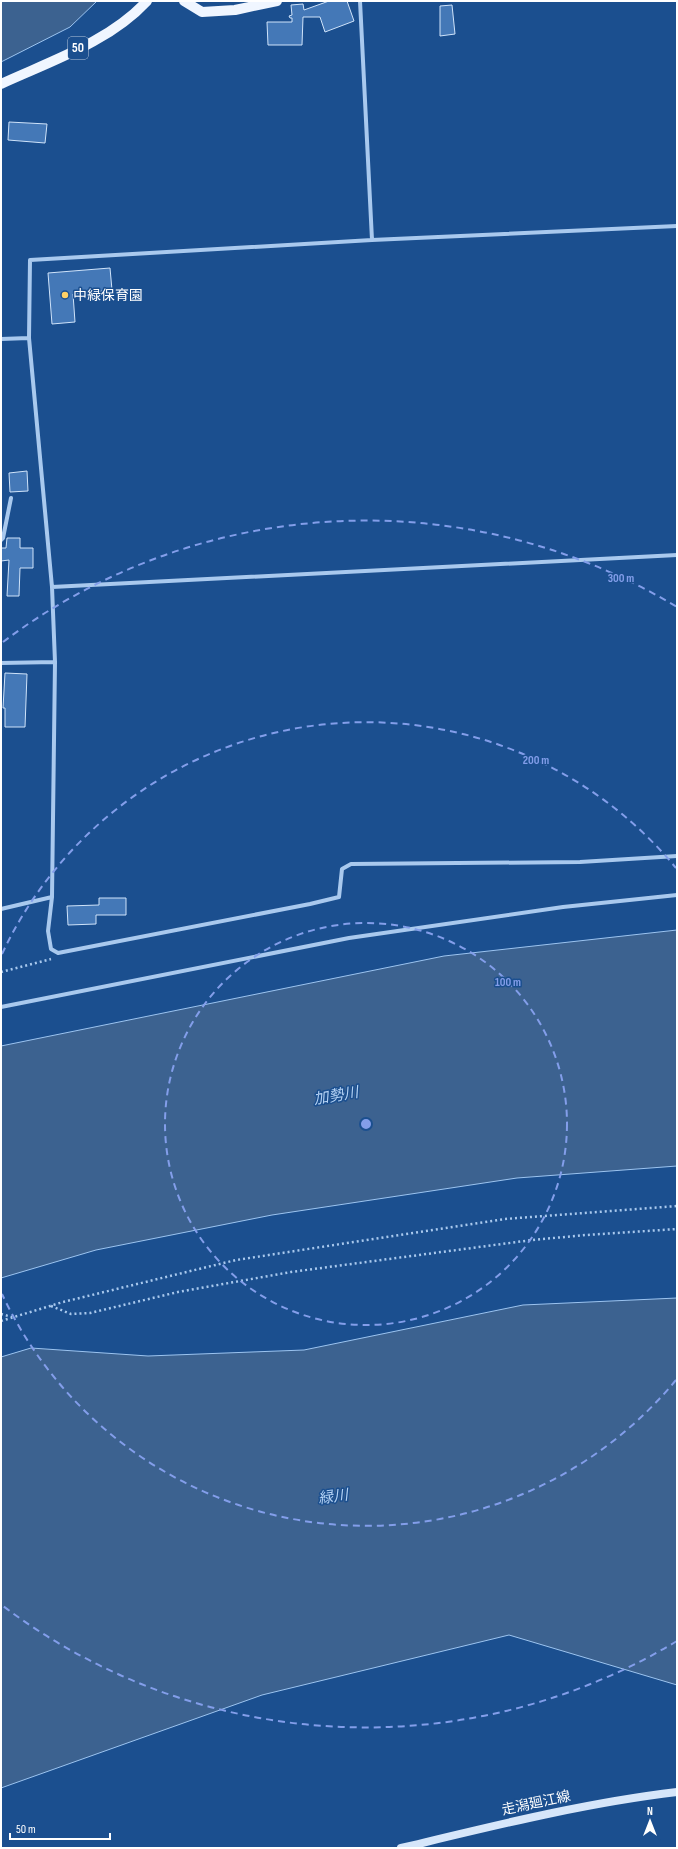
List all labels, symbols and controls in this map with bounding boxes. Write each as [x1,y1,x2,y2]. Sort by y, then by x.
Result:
road number: 50 [68,37,88,59]
place label: 中緑保育園 [73,287,143,304]
marker: 中緑保育園 [60,290,70,300]
text: 300 m [608,571,634,586]
text: 200 m [523,753,549,768]
text: 100 m [495,975,521,990]
water label: 加勢川 [312,1082,362,1109]
centre of rings [359,1117,373,1131]
water label: 緑川 [317,1485,351,1508]
street label: 走潟廻江線 [500,1787,572,1819]
north arrow [630,1801,670,1841]
text: N [647,1805,653,1818]
scale bar [10,1815,110,1841]
text: 50 m [16,1822,36,1837]

